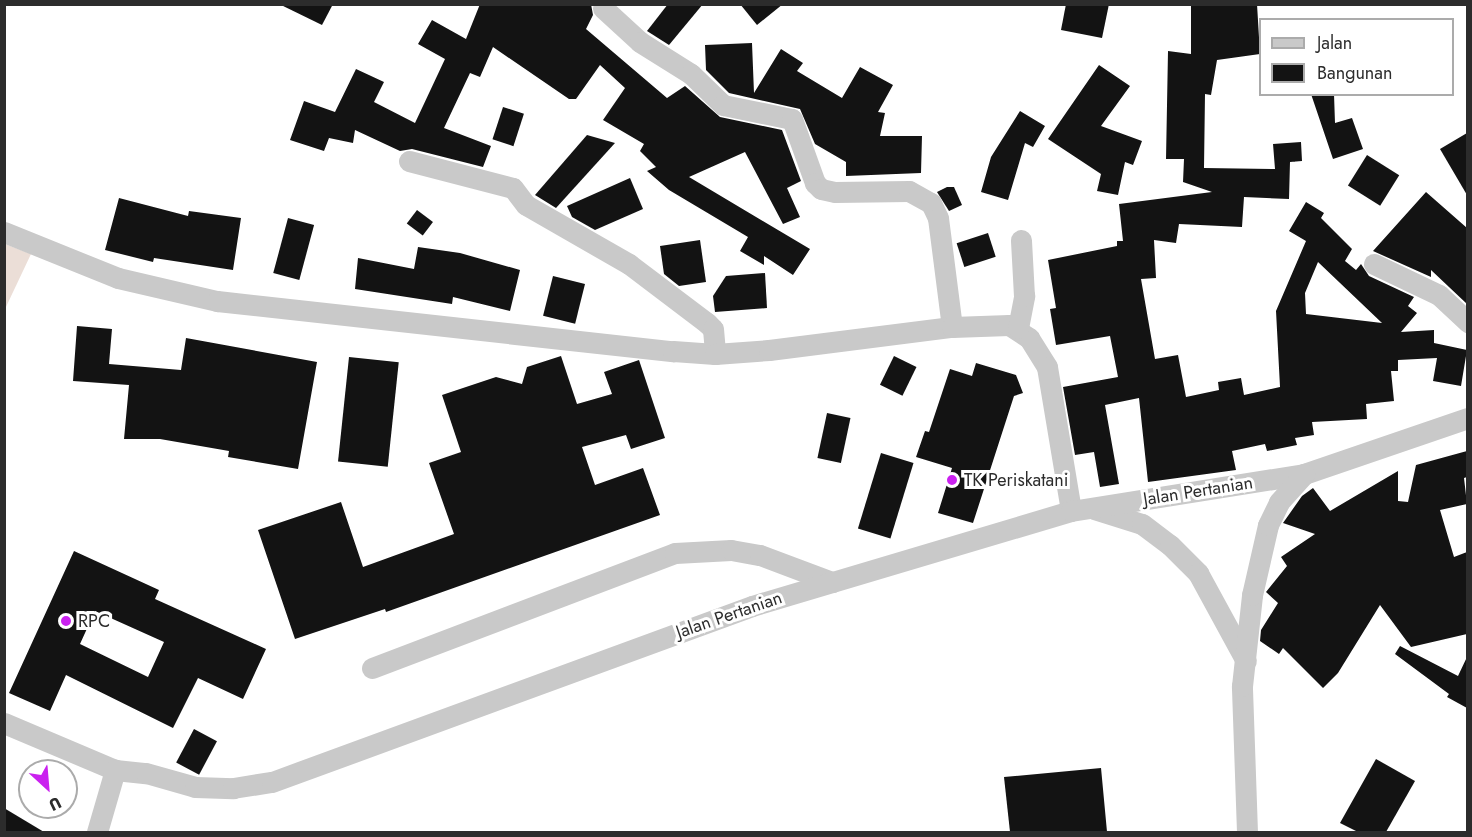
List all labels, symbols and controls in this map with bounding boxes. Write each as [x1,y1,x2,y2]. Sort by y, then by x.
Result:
legend [1259,18,1454,96]
text: Jalan [1317,30,1352,56]
text: Bangunan [1317,60,1392,86]
place label: TK Periskatani [964,469,1068,491]
street label: Jalan Pertanian [1142,472,1254,510]
marker: TK Periskatani [945,473,959,487]
street label: Jalan Pertanian [673,587,785,643]
place label: RPC [78,610,110,632]
marker: RPC [59,614,73,628]
north arrow [18,759,78,819]
text: U [45,791,65,817]

